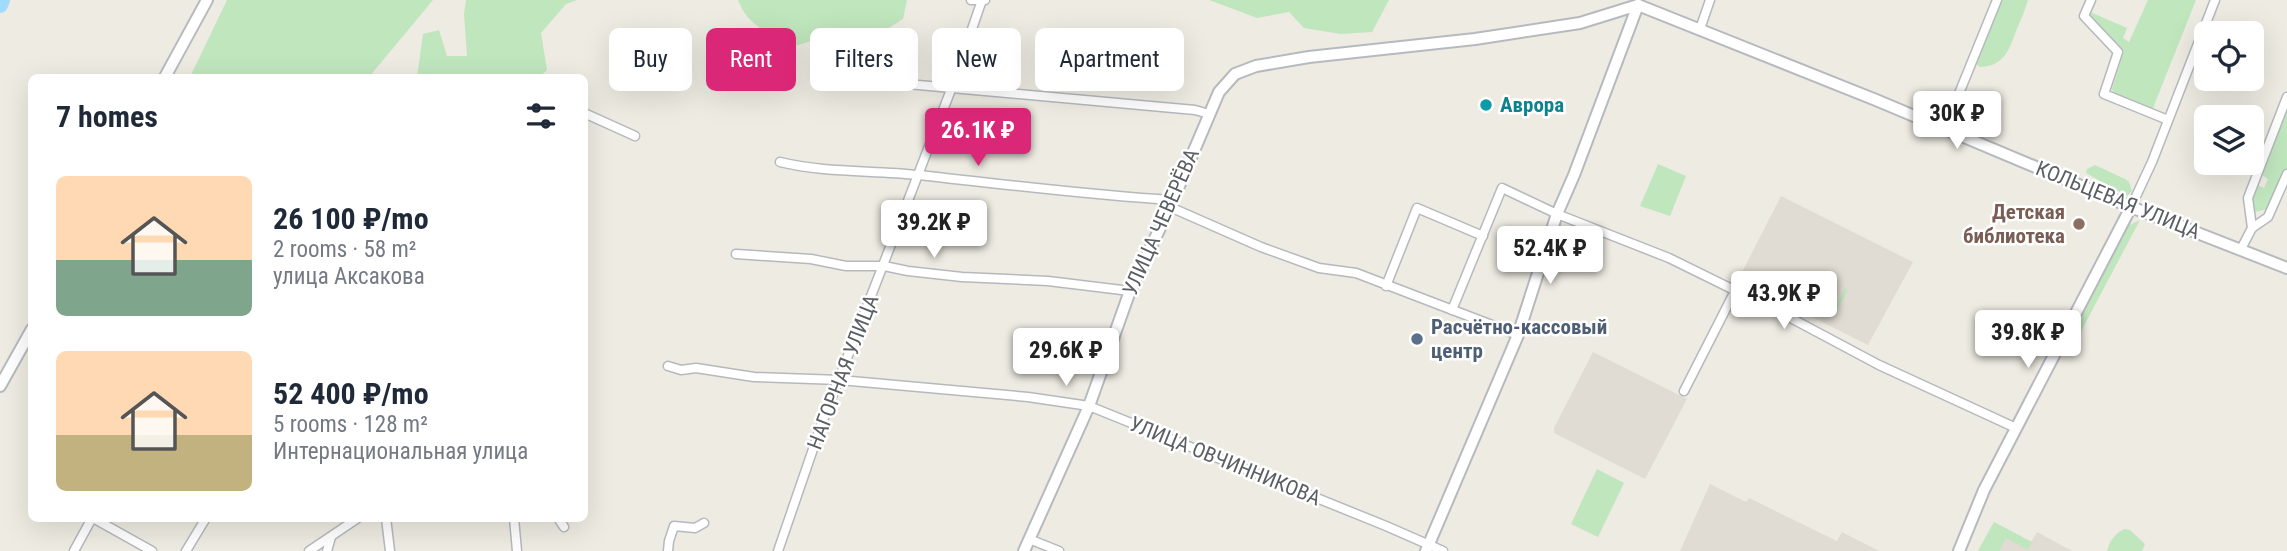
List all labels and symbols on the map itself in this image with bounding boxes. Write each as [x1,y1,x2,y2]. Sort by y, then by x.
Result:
pin: 30K ₽ [1908,92,2006,151]
place label: Аврора [1500,93,1564,117]
marker: Аврора [1478,97,1494,113]
pin: 26.1K ₽ [913,108,1043,168]
street label: УЛИЦА ЧЕВЕРЁВА [1118,145,1204,299]
street label: КОЛЬЦЕВАЯ УЛИЦА [2032,156,2204,244]
place label: Детская библиотека [1963,200,2065,248]
pin: 39.2K ₽ [869,201,999,260]
marker: Детская библиотека [2071,216,2087,232]
pin: 52.4K ₽ [1485,226,1615,286]
pin: 43.9K ₽ [1719,272,1849,331]
street label: НАГОРНАЯ УЛИЦА [802,291,884,453]
pin: 39.8K ₽ [1963,310,2093,370]
place label: Расчётно-кассовый центр [1431,315,1607,363]
pin: 29.6K ₽ [1001,328,1131,388]
marker: Расчётно-кассовый центр [1409,331,1425,347]
street label: УЛИЦА ОВЧИННИКОВА [1126,412,1324,510]

